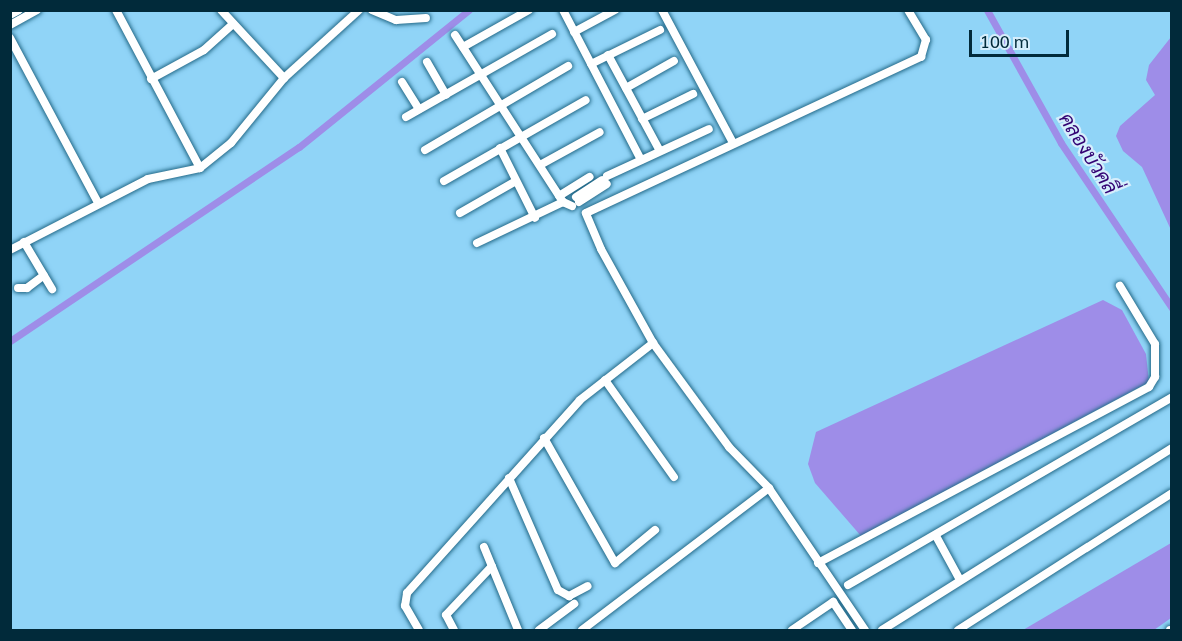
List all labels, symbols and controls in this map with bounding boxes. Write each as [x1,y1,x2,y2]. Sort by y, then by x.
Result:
scale bar [972,18,1072,56]
text: 100 m [980,29,1029,52]
water label: คลองบัวคลี่ [1055,108,1123,198]

